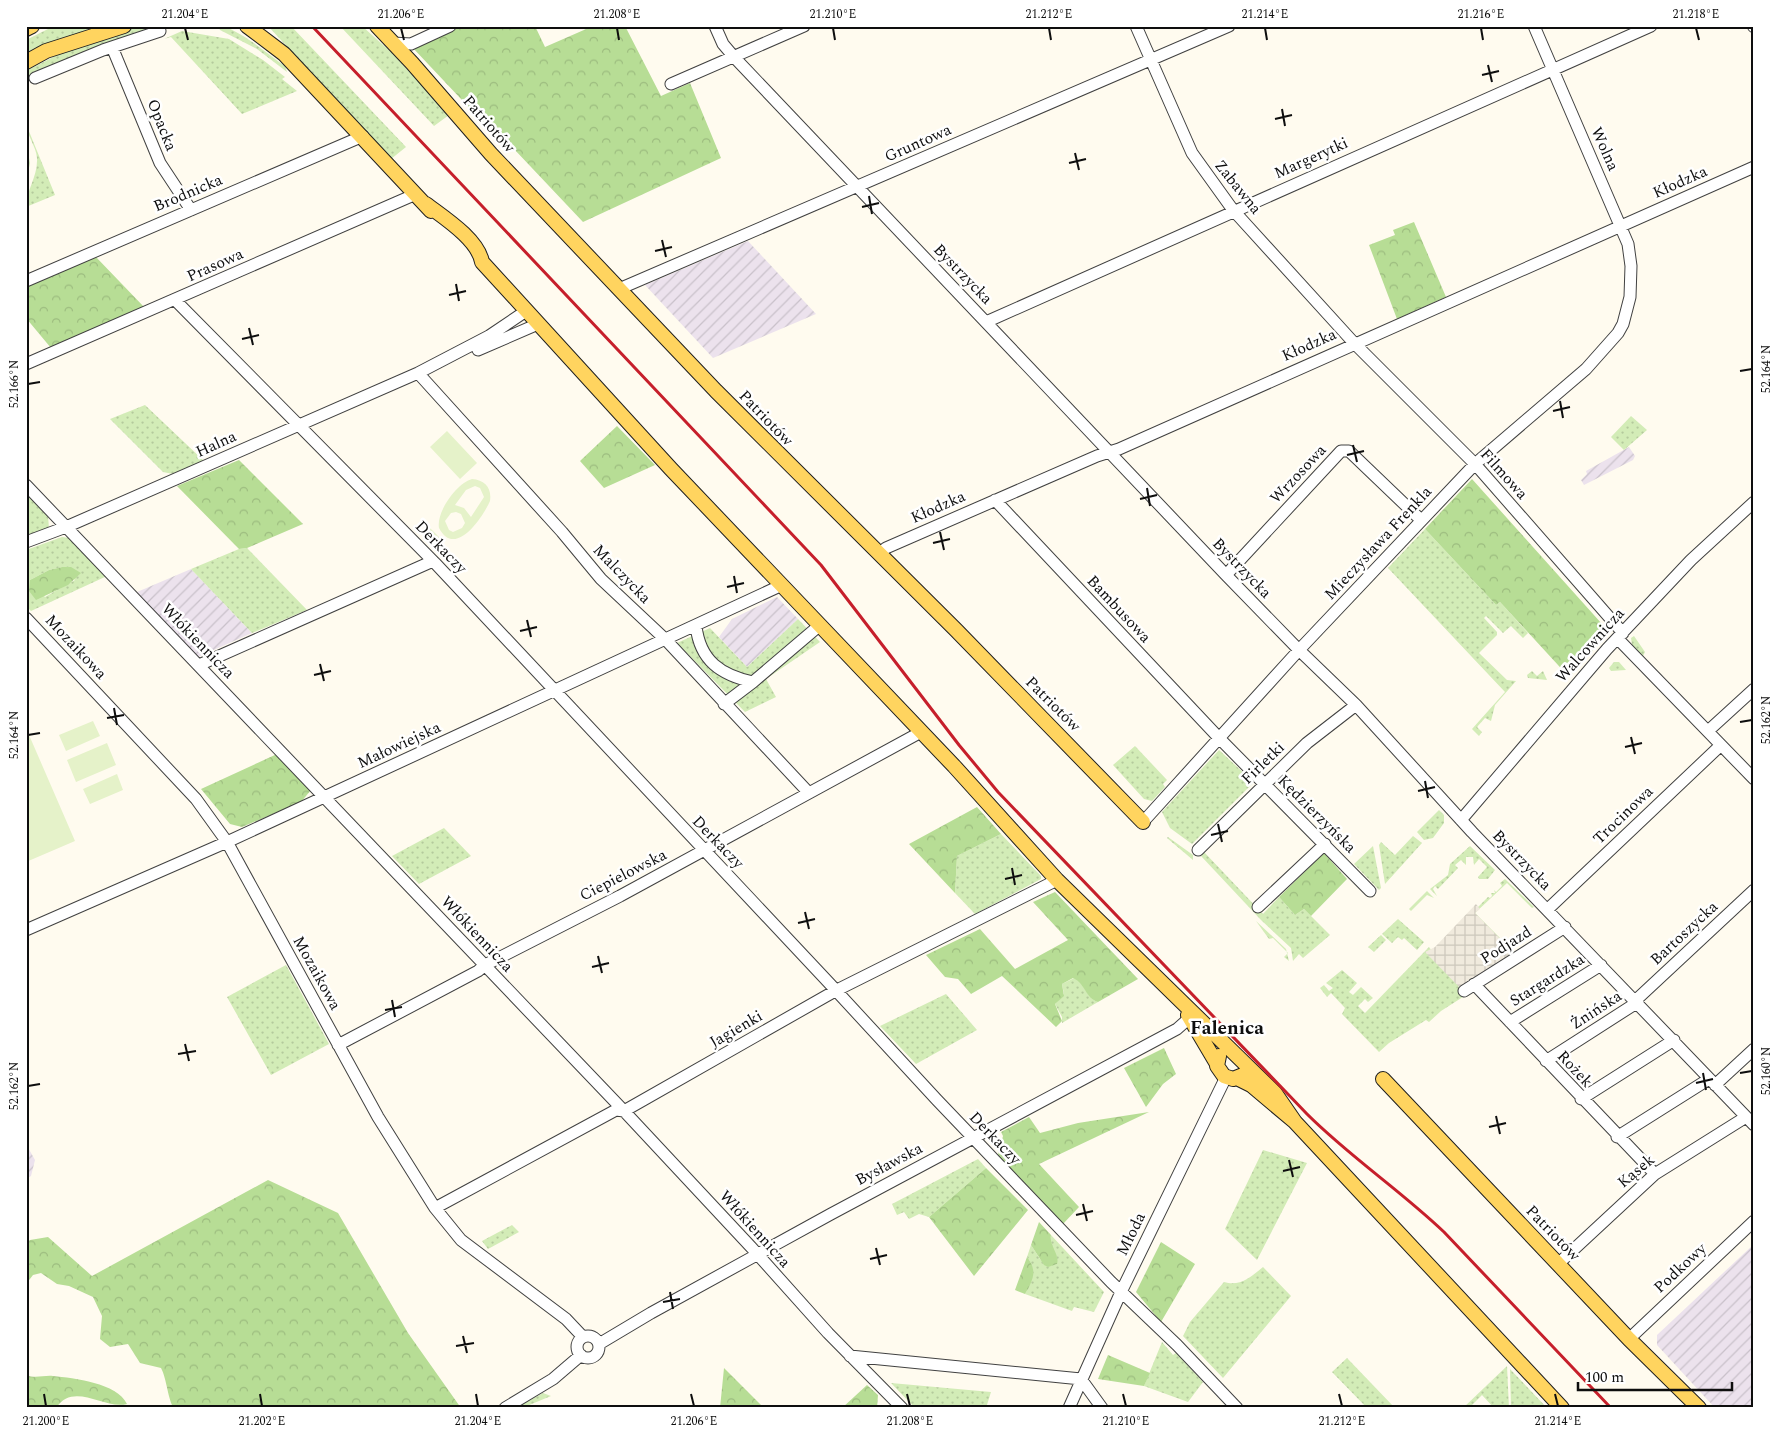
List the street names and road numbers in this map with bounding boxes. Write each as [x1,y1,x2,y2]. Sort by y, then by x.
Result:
street label: Patriotów [457,90,522,159]
street label: Opacka [141,95,183,155]
street label: Gruntowa [881,118,956,168]
street label: Wolna [1585,123,1625,175]
street label: Margerytki [1270,131,1352,185]
street label: Zabawna [1209,155,1268,220]
street label: Kłodzka [1649,159,1711,205]
street label: Brodnicka [150,168,226,218]
street label: Bystrzycka [928,238,998,310]
street label: Prasowa [183,242,247,288]
street label: Kłodzka [1278,322,1340,368]
street label: Patriotów [733,385,800,452]
street label: Halna [192,424,240,464]
street label: Wrzosowa [1264,439,1332,509]
street label: Filmowa [1474,443,1534,505]
street label: Mieczysława Frenkla [1319,480,1438,605]
street label: Kłodzka [907,484,969,530]
street label: Derkaczy [409,515,473,580]
street label: Bystrzycka [1207,532,1277,604]
street label: Malczycka [587,539,657,609]
street label: Bambusowa [1081,570,1157,649]
street label: Włókiennicza [156,598,240,684]
street label: Walcownicza [1550,602,1630,688]
street label: Mozaikowa [39,609,113,685]
street label: Patriotów [1020,671,1087,738]
street label: Małowiejska [353,715,445,775]
street label: Firletki [1236,736,1290,790]
street label: Kędzierzyńska [1272,769,1362,859]
street label: Trocinowa [1587,780,1659,850]
street label: Derkaczy [686,810,750,875]
street label: Bystrzycka [1487,824,1557,896]
street label: Ciepielowska [575,843,671,907]
street label: Włókiennicza [435,890,519,978]
street label: Bartoszycka [1645,895,1724,971]
street label: Podjazd [1476,920,1536,970]
street label: Mozaikowa [287,932,347,1015]
street label: Stargardzka [1505,947,1589,1013]
street label: Żnińska [1565,984,1627,1036]
street label: Jagienki [705,1004,767,1054]
street label: Rożek [1551,1045,1599,1093]
street label: Derkaczy [963,1106,1027,1171]
street label: Bysławska [851,1136,927,1192]
street label: Kąsek [1612,1148,1660,1194]
street label: Włókiennicza [714,1185,797,1273]
street label: Patriotów [1520,1200,1587,1267]
street label: Młoda [1110,1208,1152,1260]
street label: Podkowy [1648,1236,1713,1299]

